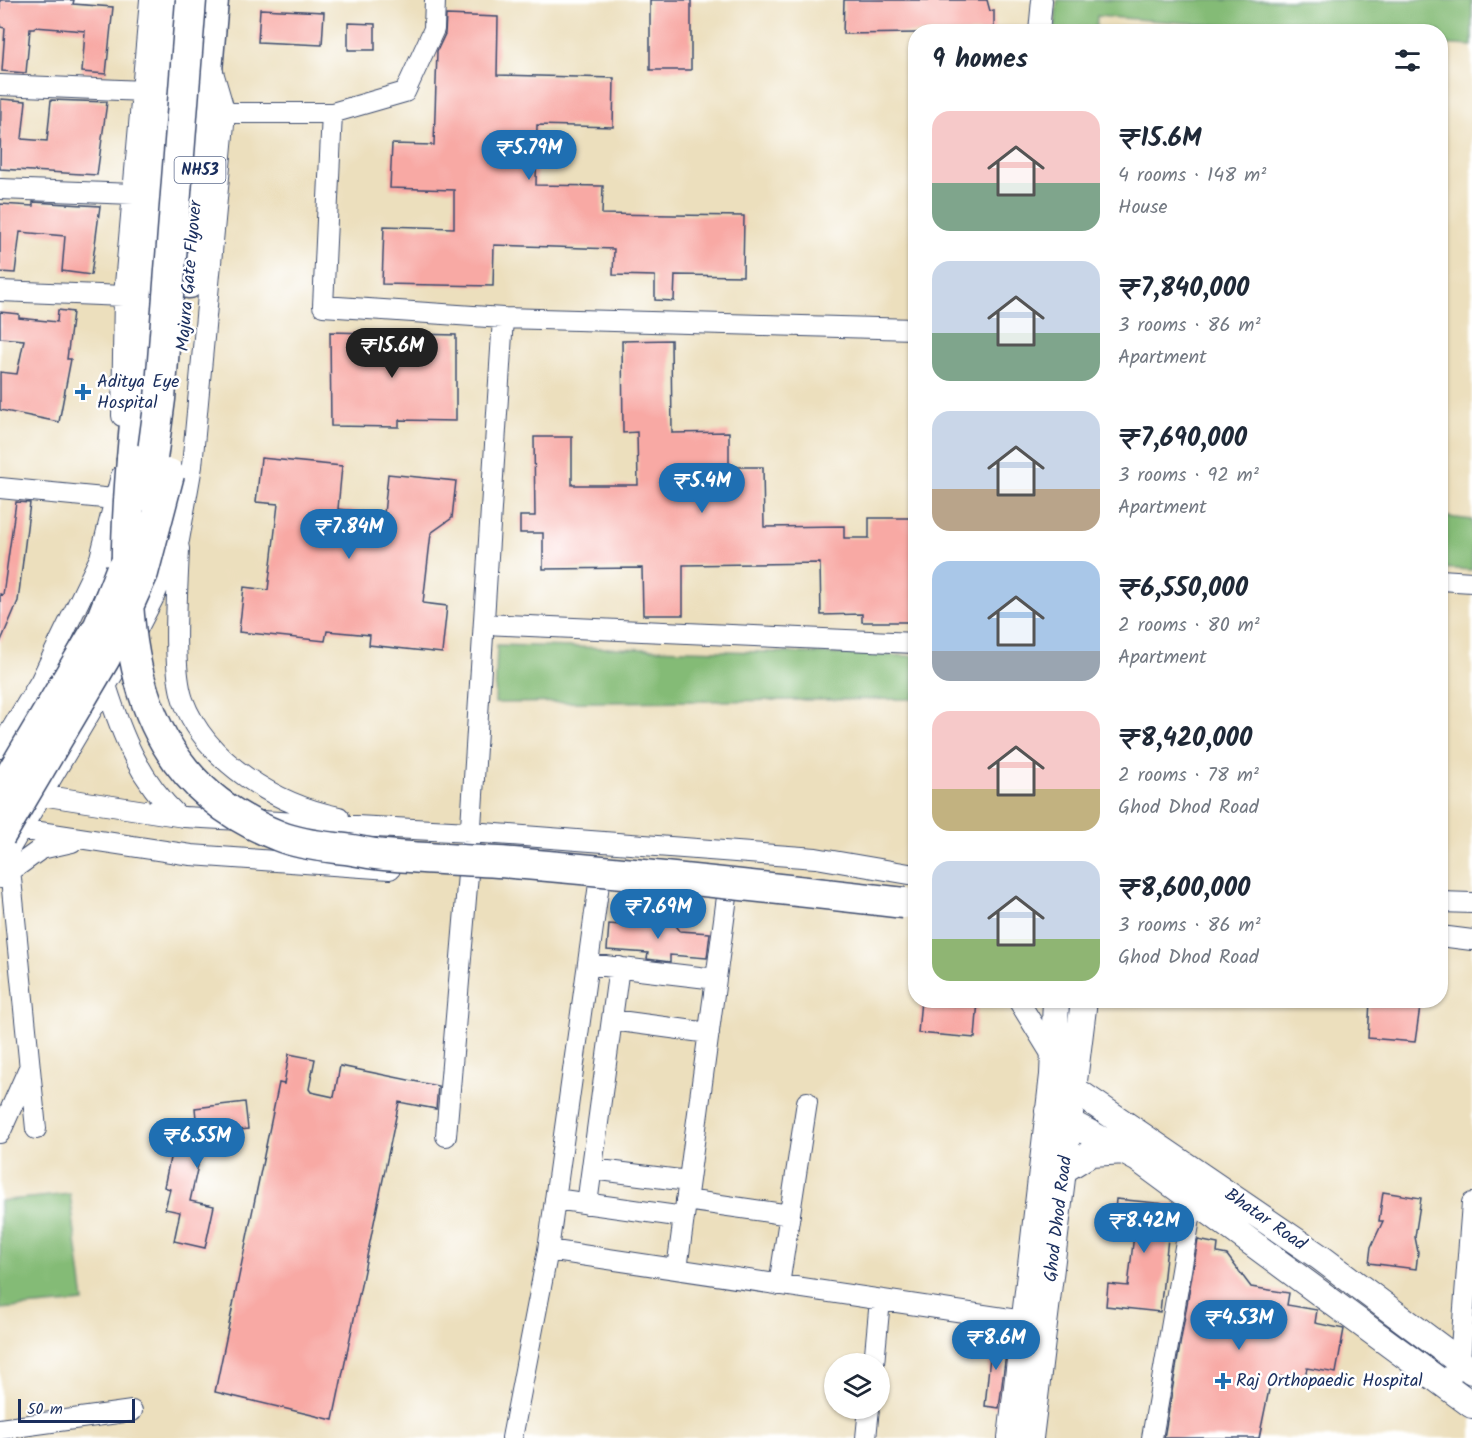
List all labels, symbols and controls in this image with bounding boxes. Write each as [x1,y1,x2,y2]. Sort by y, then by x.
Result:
text: 9 homes [932,39,1028,81]
icon: filters [1391,44,1424,77]
text: ₹15.6M [1118,118,1202,160]
pin: ₹5.79M [480,130,578,181]
text: ₹5.79M [496,133,562,165]
icon: home [980,135,1052,207]
road number: NH53 [174,157,226,183]
text: 4 rooms · 148 m² [1118,160,1266,192]
text: House [1118,192,1168,224]
street label: Majura Gate Flyover [169,198,211,353]
text: ₹7,840,000 [1118,268,1249,310]
icon: home [980,285,1052,357]
text: 3 rooms · 86 m² [1118,310,1261,342]
pin: ₹15.6M [343,328,441,379]
text: ₹15.6M [360,331,424,363]
text: Apartment [1118,342,1207,374]
place label: Aditya Eye Hospital [97,368,179,418]
marker: Aditya Eye Hospital [74,383,92,401]
text: ₹7,690,000 [1118,418,1247,460]
icon: home [980,435,1052,507]
text: 3 rooms · 92 m² [1118,460,1259,492]
pin: ₹5.4M [660,463,744,514]
text: ₹5.4M [673,466,731,498]
text: Apartment [1118,492,1207,524]
pin: ₹7.84M [300,509,398,560]
text: ₹7.84M [314,512,384,544]
text: ₹6,550,000 [1118,568,1248,610]
icon: home [980,585,1052,657]
text: 2 rooms · 80 m² [1118,610,1260,642]
text: Apartment [1118,642,1207,674]
text: ₹8,420,000 [1118,718,1252,760]
icon: home [980,735,1052,807]
text: 2 rooms · 78 m² [1118,760,1259,792]
text: Ghod Dhod Road [1118,792,1259,824]
text: ₹8,600,000 [1118,868,1250,910]
icon: home [980,885,1052,957]
pin: ₹7.69M [609,889,707,940]
text: ₹7.69M [624,892,692,924]
text: 3 rooms · 86 m² [1118,910,1261,942]
text: Ghod Dhod Road [1118,942,1259,974]
pin: ₹6.55M [148,1118,246,1169]
text: ₹6.55M [163,1121,231,1153]
street label: Ghod Dhod Road [1037,1153,1081,1284]
street label: Bhatar Road [1218,1181,1313,1259]
pin: ₹8.42M [1095,1203,1193,1254]
text: ₹8.42M [1108,1206,1180,1238]
pin: ₹4.53M [1190,1300,1288,1351]
text: ₹4.53M [1204,1303,1274,1335]
pin: ₹8.6M [954,1320,1038,1371]
text: ₹8.6M [966,1323,1026,1355]
map controls [824,1353,890,1419]
button: layers [824,1353,890,1419]
place label: Raj Orthopaedic Hospital [1236,1367,1423,1396]
marker: Raj Orthopaedic Hospital [1214,1372,1232,1390]
scale bar [18,1396,135,1424]
text: 50 m [27,1397,63,1422]

